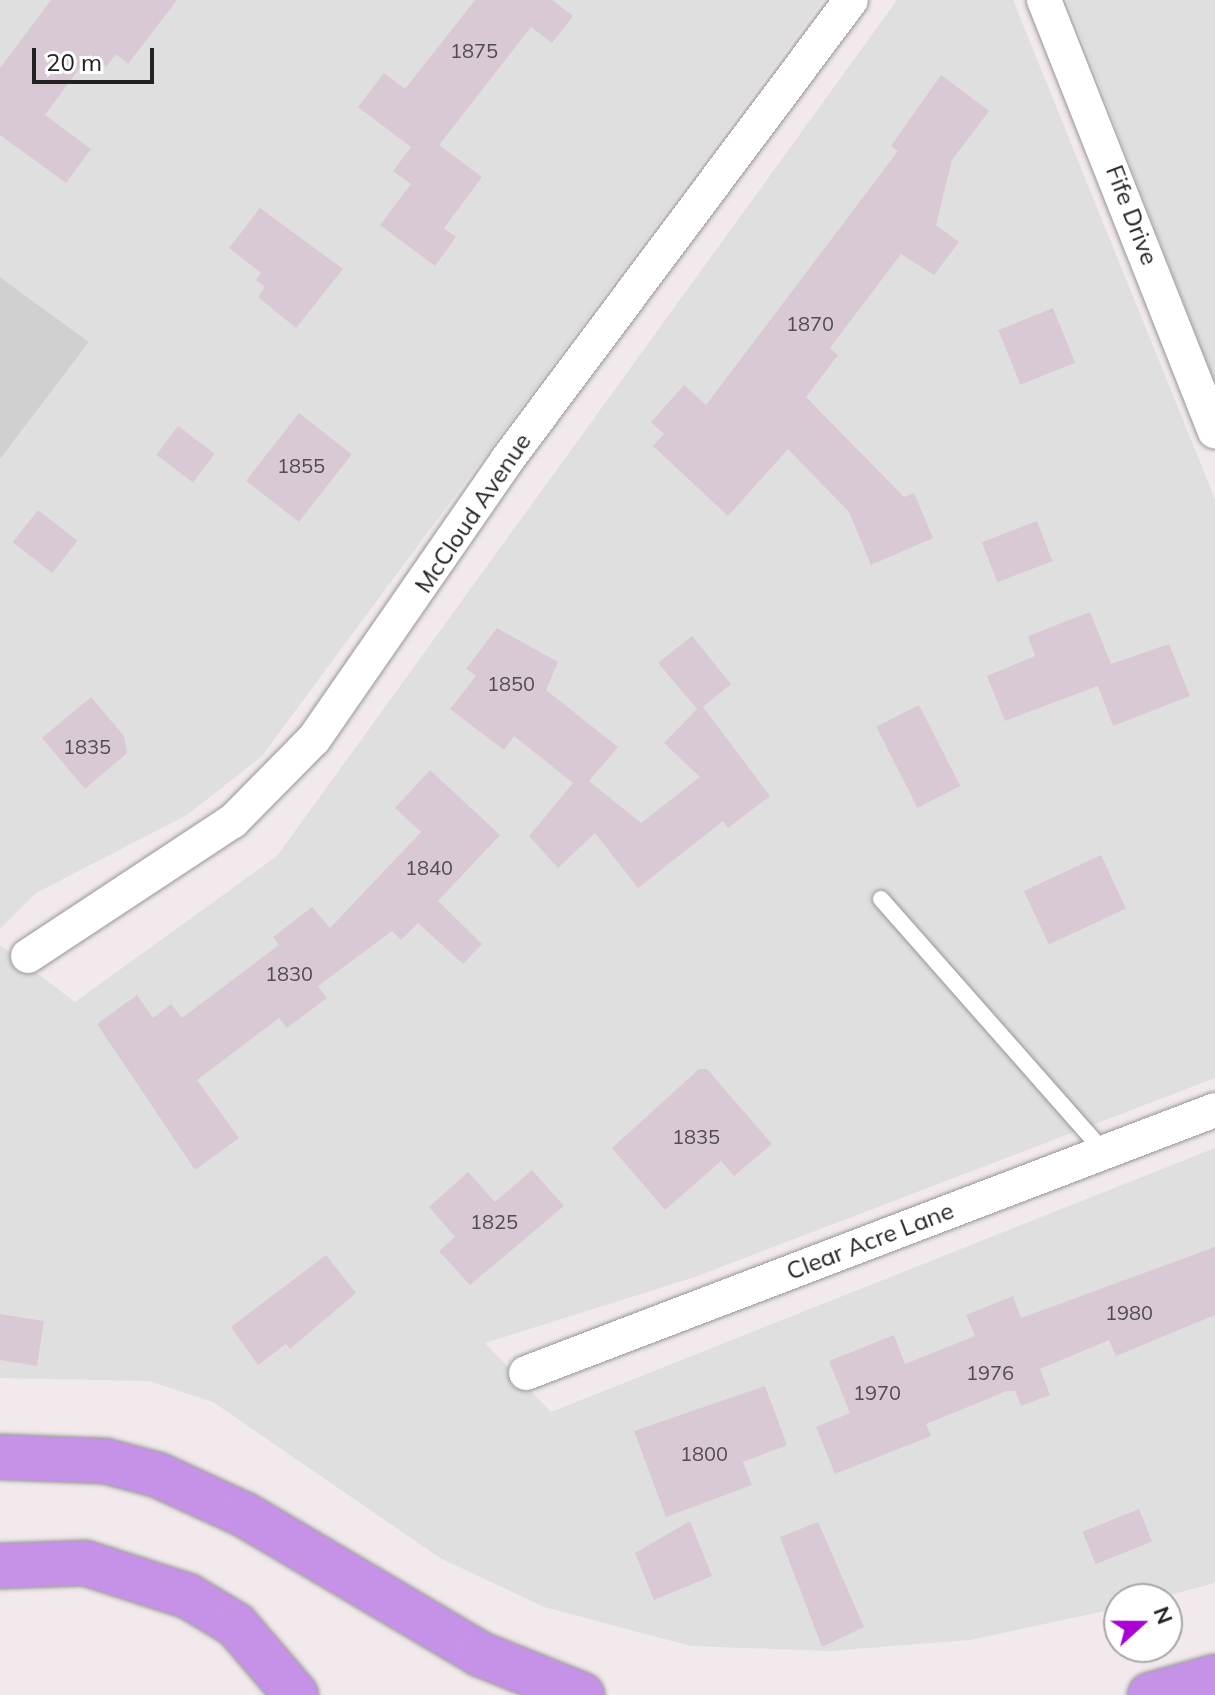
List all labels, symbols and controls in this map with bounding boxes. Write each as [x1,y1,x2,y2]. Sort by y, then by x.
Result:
scale bar [36,32,158,82]
house number: 1875 [450,38,498,62]
text: 20 m [46,47,102,77]
street label: Fife Drive [1100,161,1164,269]
house number: 1870 [786,311,834,335]
street label: McCloud Avenue [409,428,537,598]
house number: 1855 [277,453,325,477]
house number: 1850 [487,671,535,695]
house number: 1835 [63,734,111,758]
house number: 1840 [405,855,453,879]
house number: 1830 [265,961,313,985]
house number: 1835 [672,1124,720,1148]
street label: Clear Acre Lane [782,1196,958,1286]
house number: 1825 [470,1209,518,1233]
house number: 1980 [1105,1300,1153,1324]
house number: 1976 [966,1360,1014,1384]
house number: 1970 [853,1380,901,1404]
house number: 1800 [680,1441,728,1465]
north arrow [1103,1583,1183,1663]
text: N [1147,1602,1180,1628]

